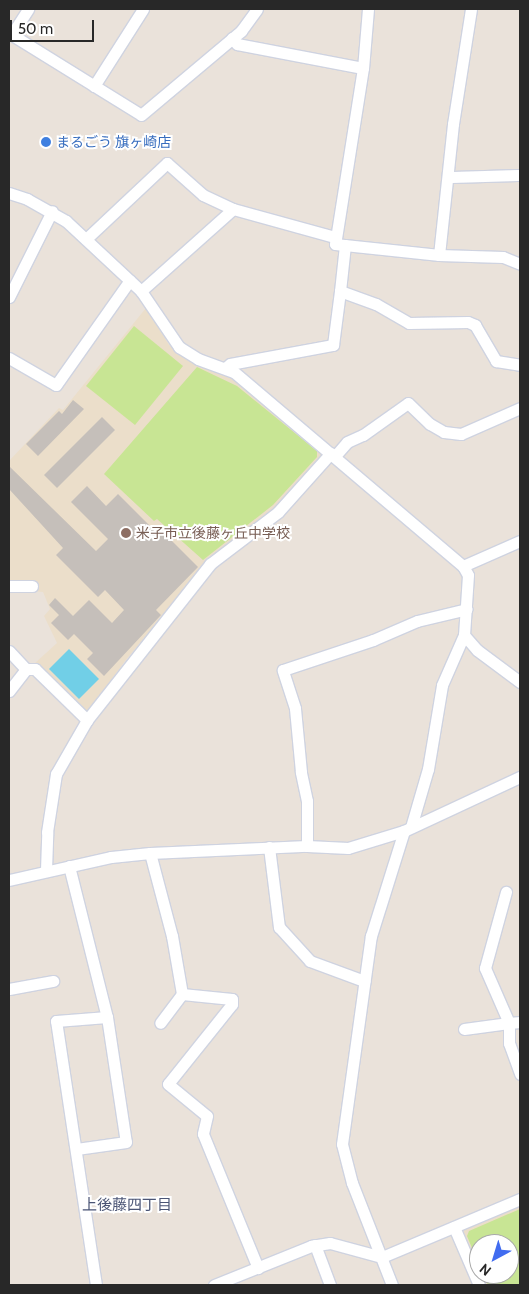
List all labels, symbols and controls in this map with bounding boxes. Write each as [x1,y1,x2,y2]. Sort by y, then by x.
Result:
scale bar [12,10,96,42]
text: 50 m [18,20,53,38]
place label: まるごう 旗ヶ崎店 [56,134,171,150]
marker: まるごう 旗ヶ崎店 [40,136,52,148]
place label: 米子市立後藤ヶ丘中学校 [136,525,290,541]
marker: 米子市立後藤ヶ丘中学校 [120,527,132,539]
district label: 上後藤四丁目 [82,1197,172,1215]
north arrow [469,1234,519,1284]
text: N [476,1260,495,1280]

